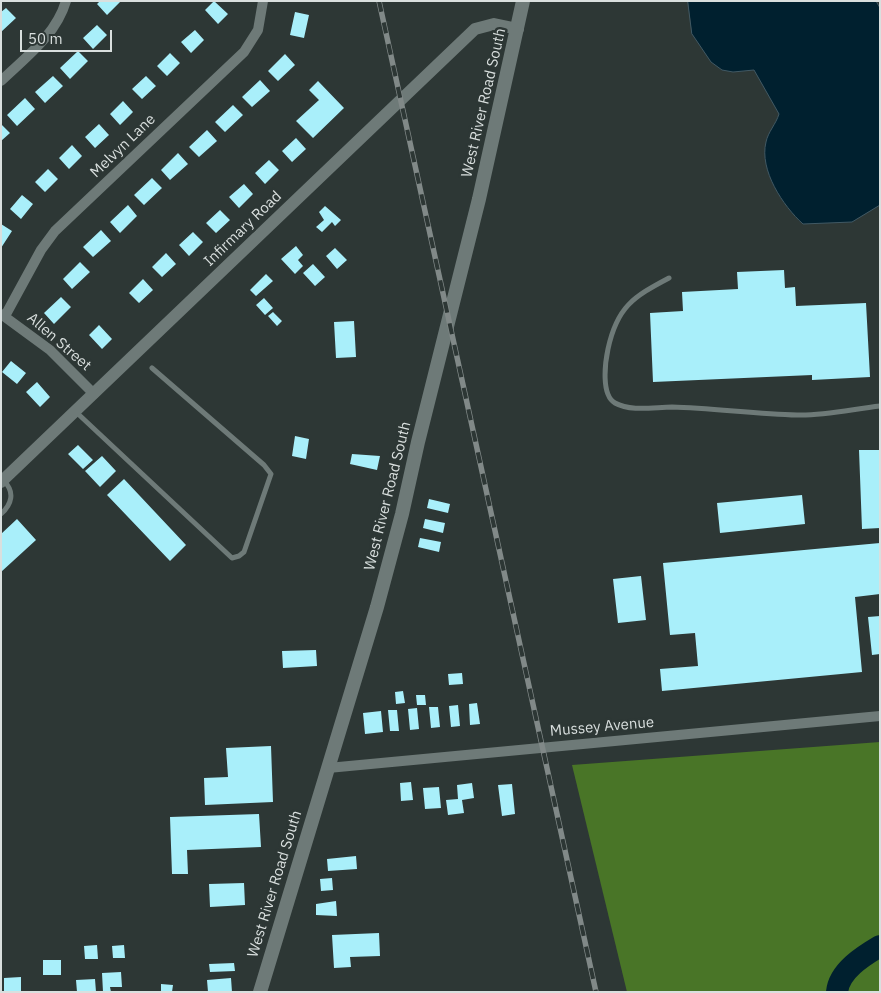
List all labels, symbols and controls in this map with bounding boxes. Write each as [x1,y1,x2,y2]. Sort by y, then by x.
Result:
scale bar [22,20,115,52]
street label: West River Road South [458,27,510,179]
text: 50 m [28,29,63,48]
street label: Melvyn Lane [87,111,159,181]
street label: Infirmary Road [200,188,286,270]
street label: Allen Street [23,309,95,375]
street label: West River Road South [361,420,415,572]
street label: Mussey Avenue [549,713,655,741]
street label: West River Road South [244,808,306,960]

